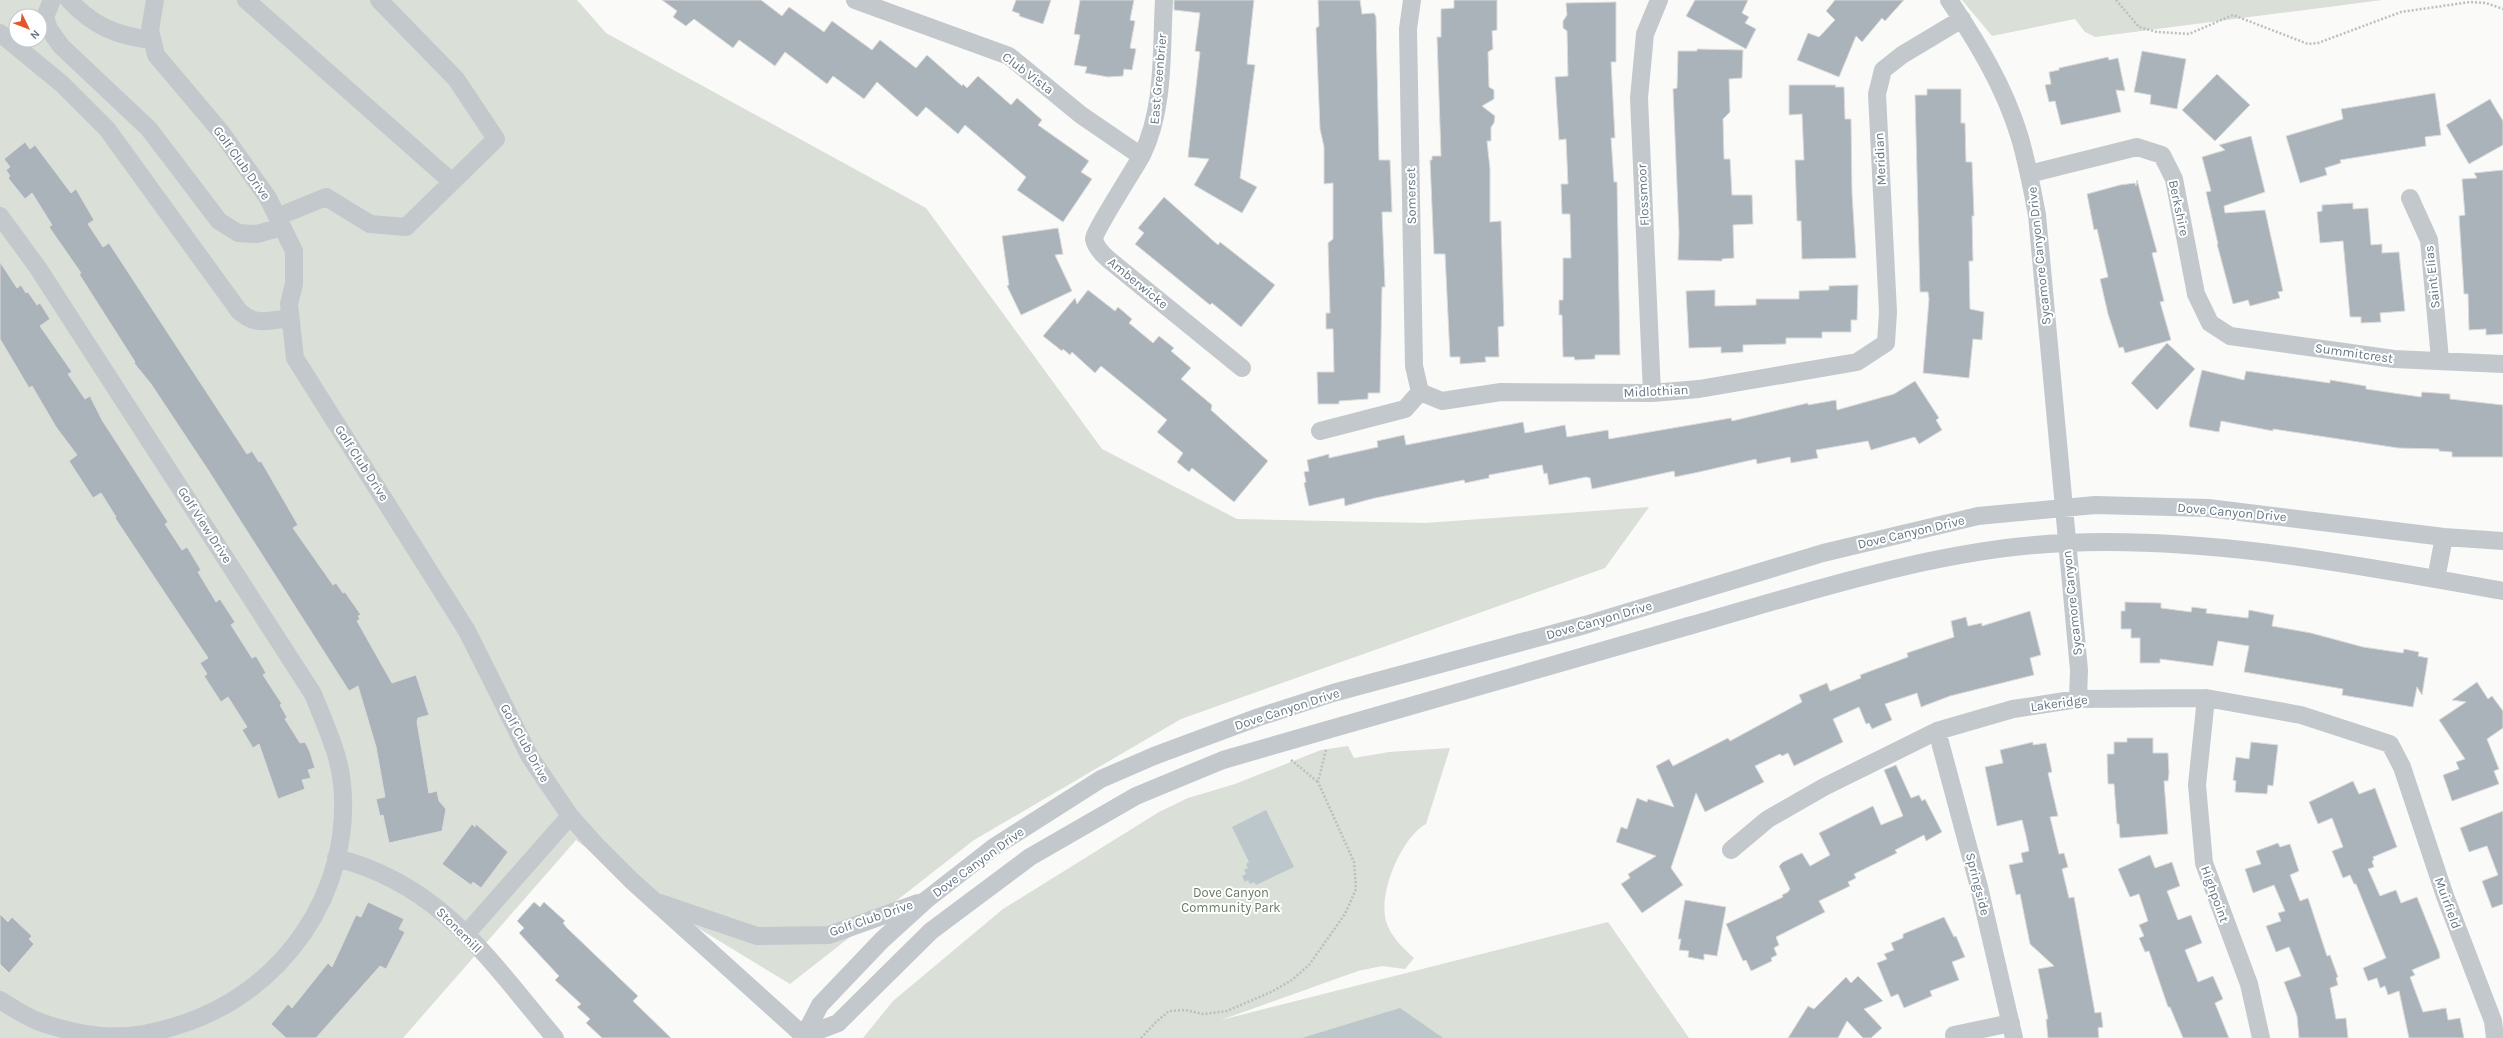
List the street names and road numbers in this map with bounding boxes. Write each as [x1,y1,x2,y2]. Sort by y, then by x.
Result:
street label: East Greenbrier [1147,33,1169,125]
street label: Club Vista [999,49,1057,97]
street label: Golf Club Drive [210,123,274,203]
street label: Meridian [1871,132,1889,186]
street label: Flossmoor [1634,163,1652,226]
street label: Somerset [1403,167,1419,225]
street label: Berkshire [2166,179,2192,238]
street label: Sycamore Canyon Drive [2024,186,2054,326]
street label: Saint Elias [2421,244,2443,309]
street label: Amberwicke [1105,254,1171,312]
street label: Summitcrest [2314,340,2394,366]
street label: Midlothian [1623,382,1689,400]
street label: Golf Club Drive [332,422,392,504]
street label: Golf View Drive [175,484,235,566]
street label: Dove Canyon Drive [2177,500,2287,524]
street label: Dove Canyon Drive [1856,512,1966,552]
street label: Sycamore Canyon [2059,550,2085,656]
street label: Dove Canyon Drive [1544,598,1654,642]
street label: Dove Canyon Drive [1233,685,1342,733]
street label: Lakeridge [2029,692,2089,714]
street label: Golf Club Drive [497,701,553,785]
street label: Dove Canyon Drive [929,824,1027,900]
street label: Springside [1963,851,1993,917]
street label: Highpoint [2198,864,2232,924]
street label: Muirfield [2432,875,2464,931]
street label: Golf Club Drive [827,897,915,939]
street label: Stonemill [433,904,485,956]

